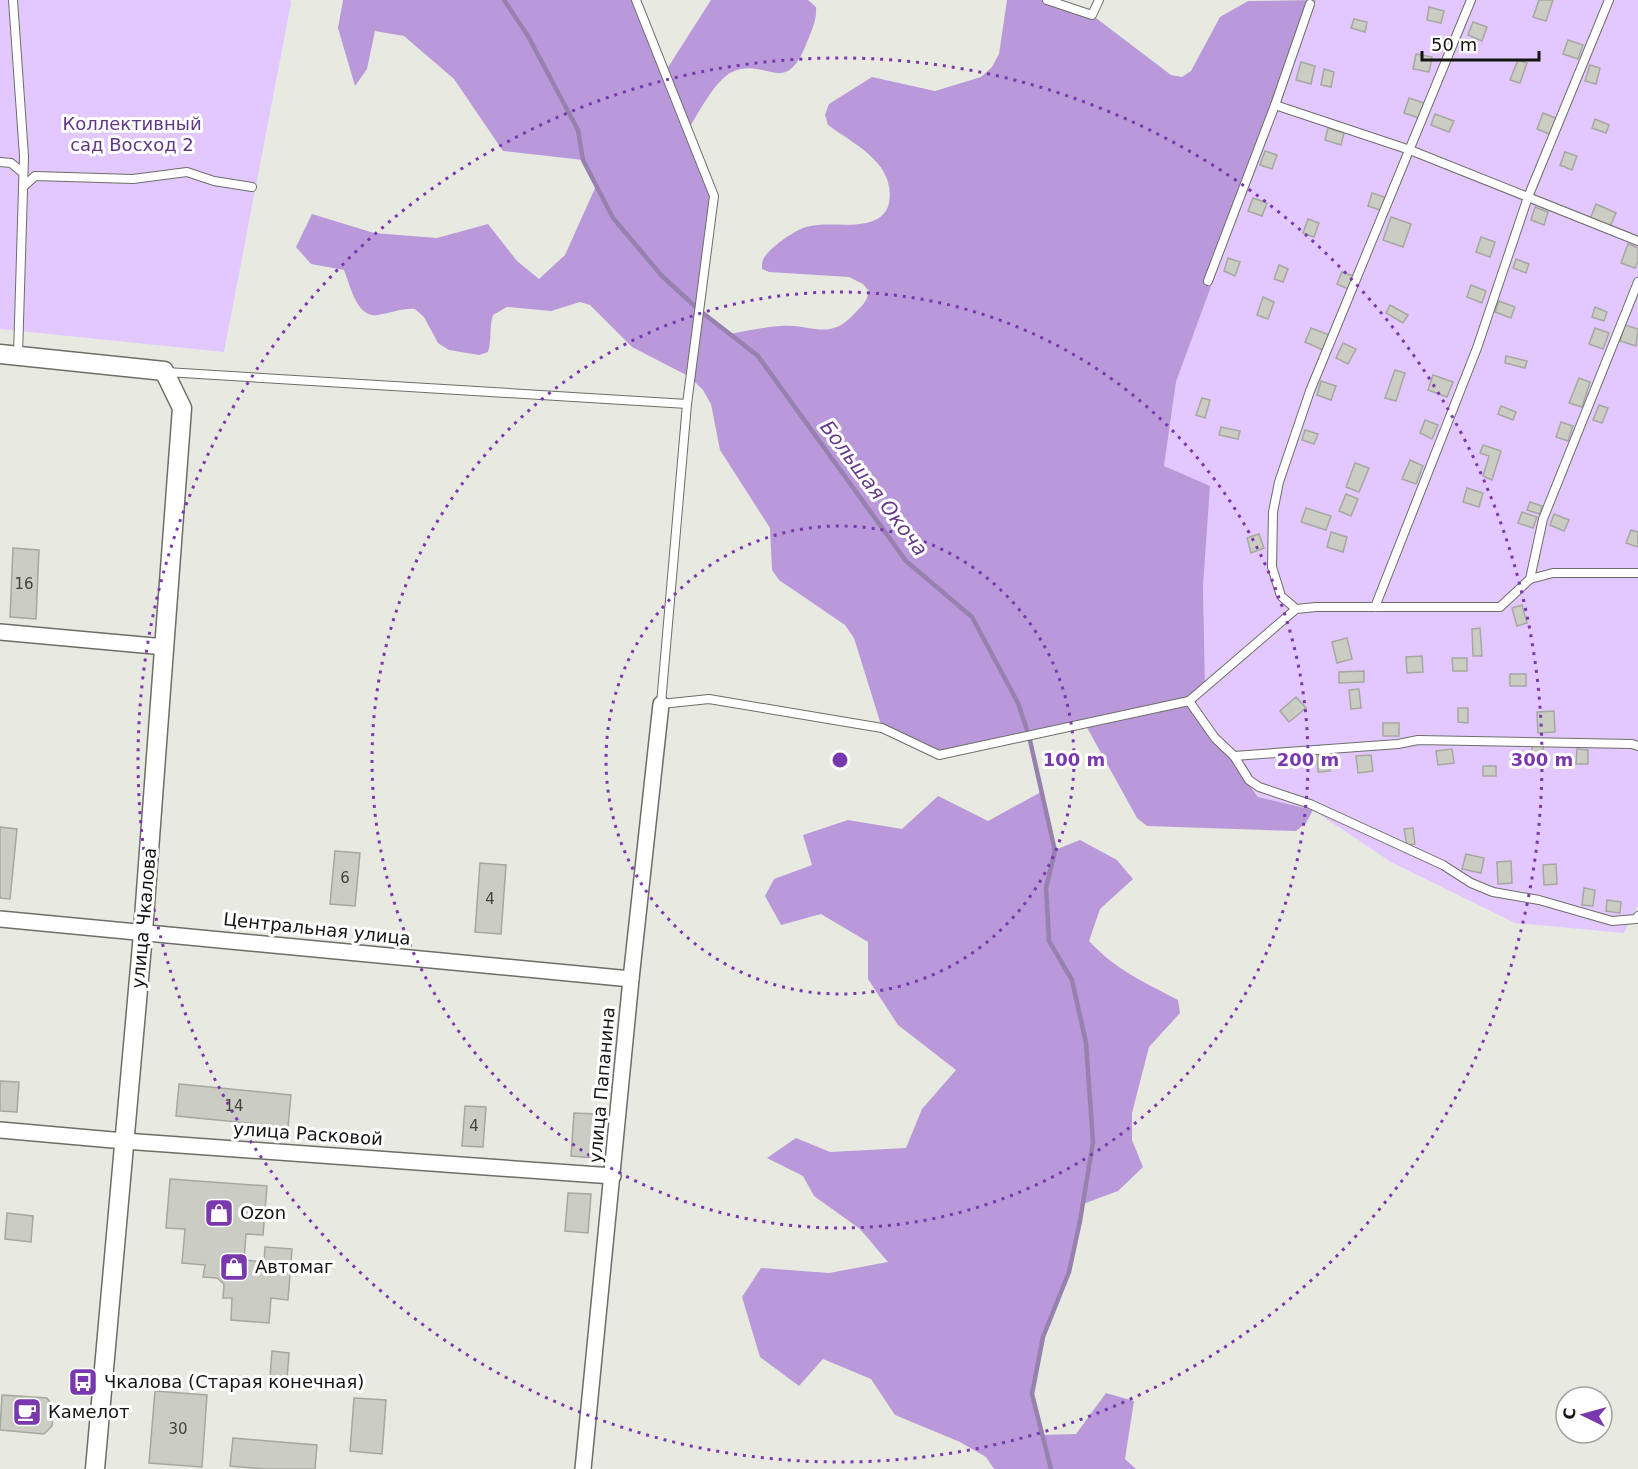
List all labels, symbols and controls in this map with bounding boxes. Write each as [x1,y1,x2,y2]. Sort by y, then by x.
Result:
scale bar [1422,24,1539,62]
text: 50 m [1431,34,1477,55]
park label: Коллективный сад Восход 2 [62,113,202,155]
water label: Большая Окоча [815,415,933,561]
house number: 16 [14,575,34,593]
text: 100 m [1043,749,1105,770]
text: 200 m [1277,749,1339,770]
text: 300 m [1511,749,1573,770]
centre of rings [830,750,850,770]
street label: улица Чкалова [127,847,160,989]
house number: 6 [340,869,350,887]
house number: 4 [485,890,495,908]
street label: Центральная улица [222,908,412,949]
street label: улица Папанина [584,1006,619,1164]
house number: 14 [224,1097,244,1115]
house number: 4 [469,1117,479,1135]
street label: улица Расковой [233,1118,384,1149]
shop icon: Ozon [203,1197,235,1229]
place label: Ozon [240,1202,286,1223]
shop icon: Автомаг [218,1251,250,1283]
place label: Автомаг [255,1256,334,1277]
bus stop icon: Чкалова (Старая конечная) [67,1366,99,1398]
place label: Чкалова (Старая конечная) [104,1371,364,1392]
north arrow [1554,1385,1614,1445]
cafe icon: Камелот [11,1396,43,1428]
place label: Камелот [48,1401,129,1422]
text: С [1560,1407,1580,1420]
house number: 30 [168,1420,188,1438]

